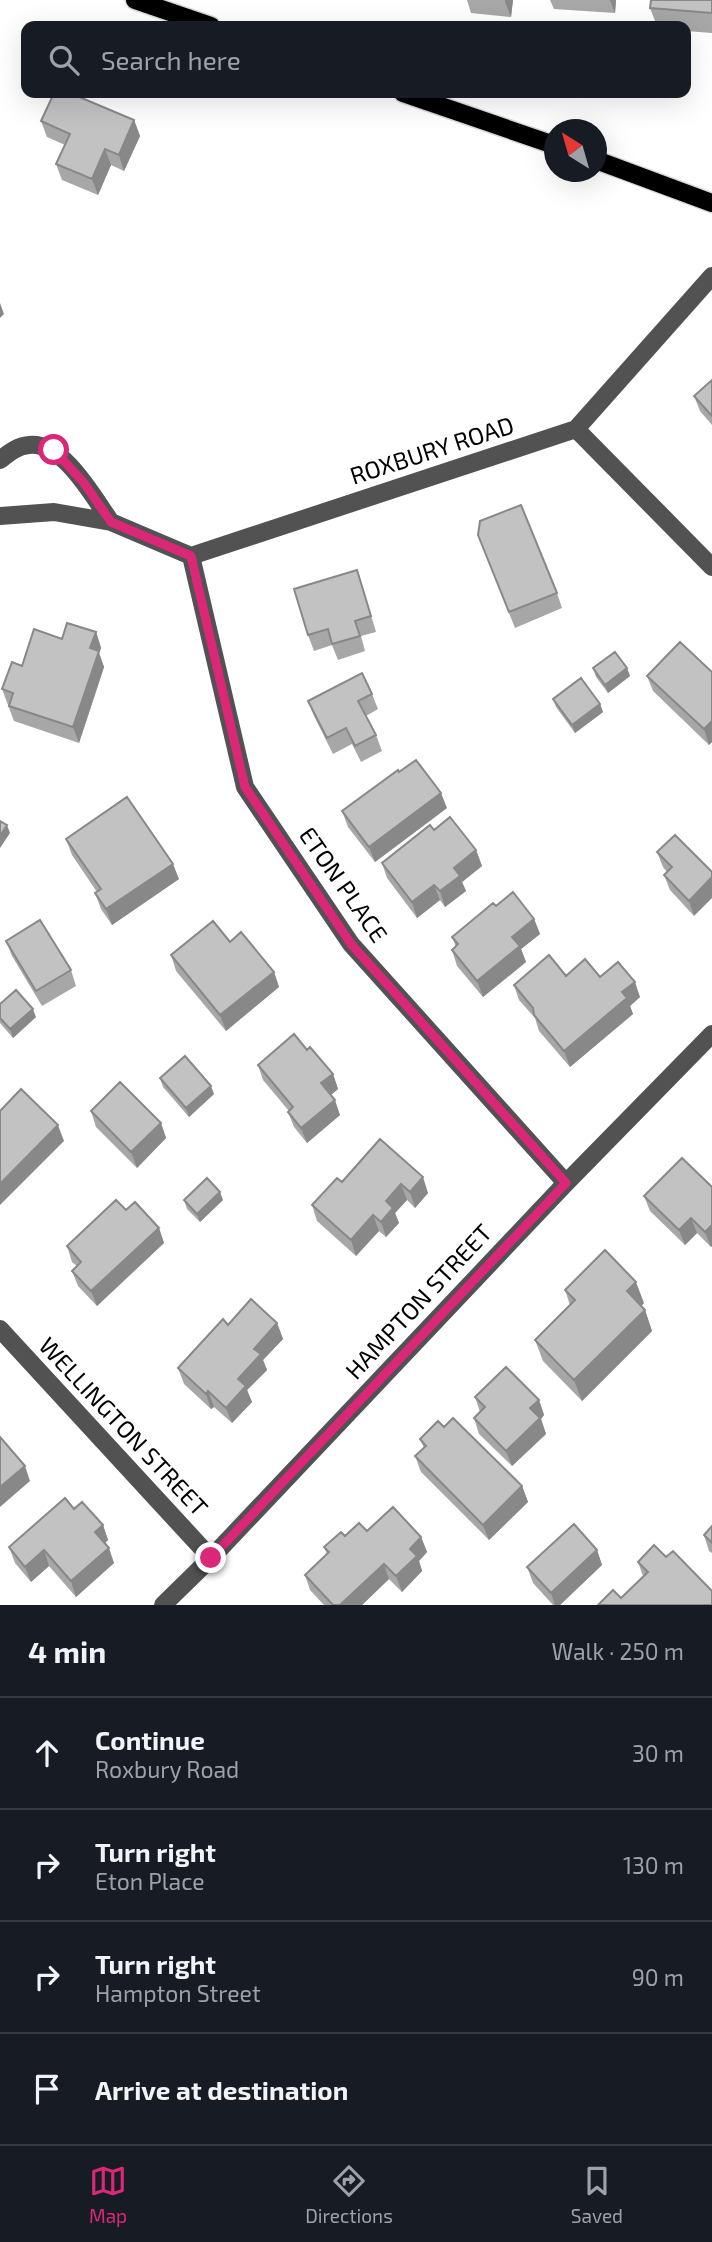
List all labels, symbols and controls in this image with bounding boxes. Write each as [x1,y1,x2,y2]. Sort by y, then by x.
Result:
search box [21,21,691,98]
icon: search [45,41,83,79]
text: Search here [101,44,241,75]
north arrow [544,119,607,182]
street label: ROXBURY ROAD [346,409,517,490]
route start [38,434,69,465]
street label: ETON PLACE [294,821,394,947]
street label: HAMPTON STREET [339,1217,497,1384]
street label: WELLINGTON STREET [34,1331,215,1521]
route end [195,1542,226,1573]
text: 4 min [28,1633,106,1669]
text: Walk · 250 m [551,1637,684,1665]
text: Continue [95,1724,205,1755]
icon: ahead [28,1734,66,1772]
text: 30 m [632,1739,684,1767]
text: Roxbury Road [95,1755,239,1783]
text: Turn right [95,1836,216,1867]
icon: right [28,1846,66,1884]
text: 130 m [623,1851,684,1879]
text: Eton Place [95,1867,205,1895]
text: Turn right [95,1948,216,1979]
icon: right [28,1958,66,1996]
text: 90 m [632,1963,684,1991]
text: Hampton Street [95,1979,261,2007]
icon: arrive [28,2070,66,2108]
text: Arrive at destination [95,2074,348,2105]
tab: Map [89,2162,127,2227]
tab: Directions [305,2162,393,2227]
tab: Saved [571,2162,623,2227]

